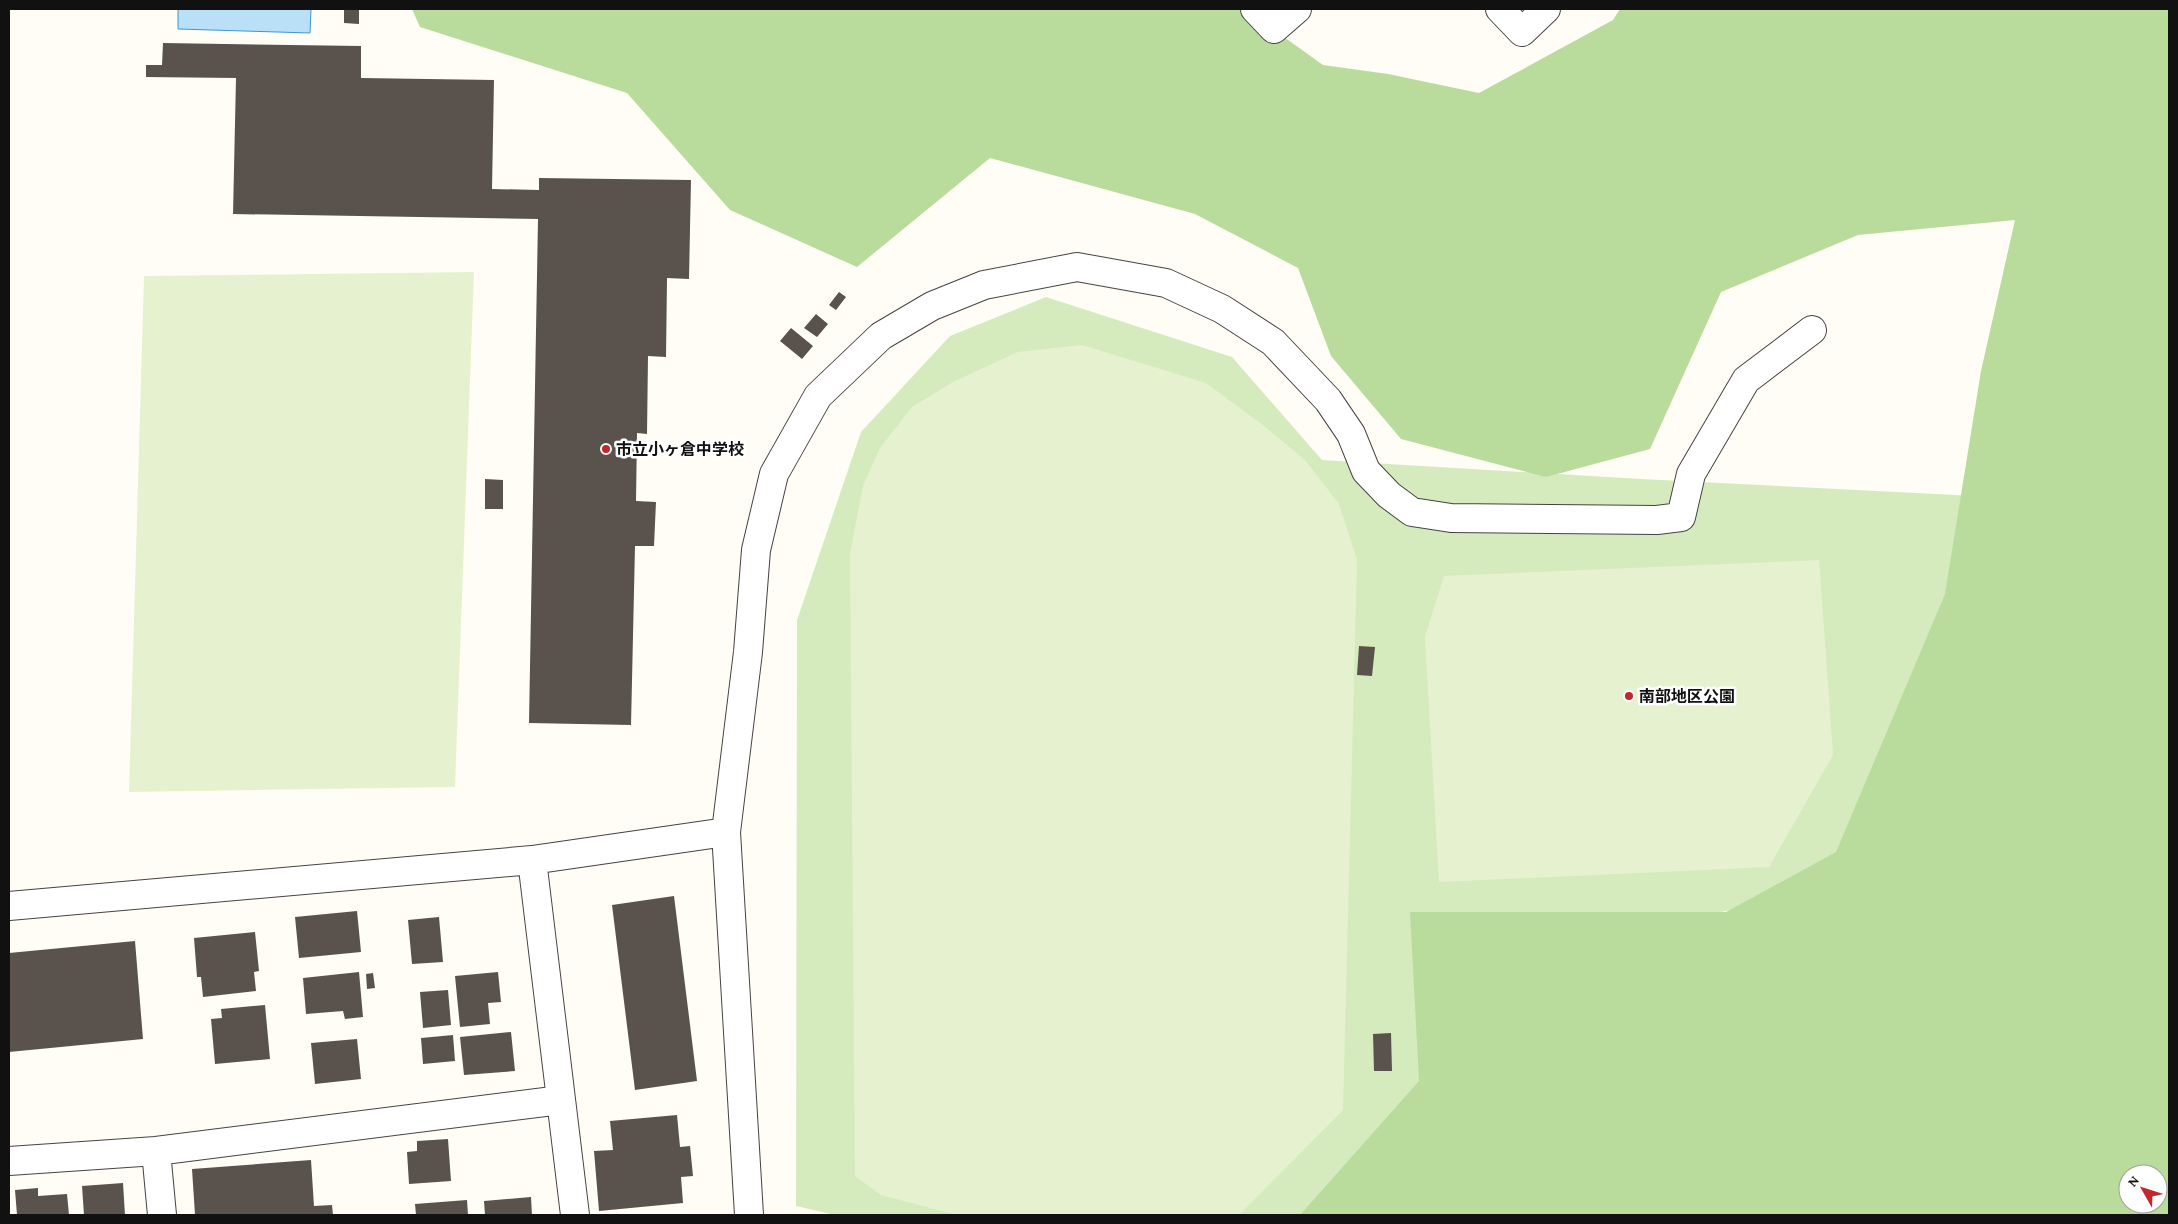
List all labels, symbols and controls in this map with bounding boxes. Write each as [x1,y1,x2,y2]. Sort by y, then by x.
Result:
place label: 市立小ヶ倉中学校 [616,441,744,458]
marker: 市立小ヶ倉中学校 [600,443,612,455]
place label: 南部地区公園 [1639,688,1735,705]
marker: 南部地区公園 [1623,690,1635,702]
north arrow [2118,1164,2168,1214]
text: N [2124,1172,2142,1190]

